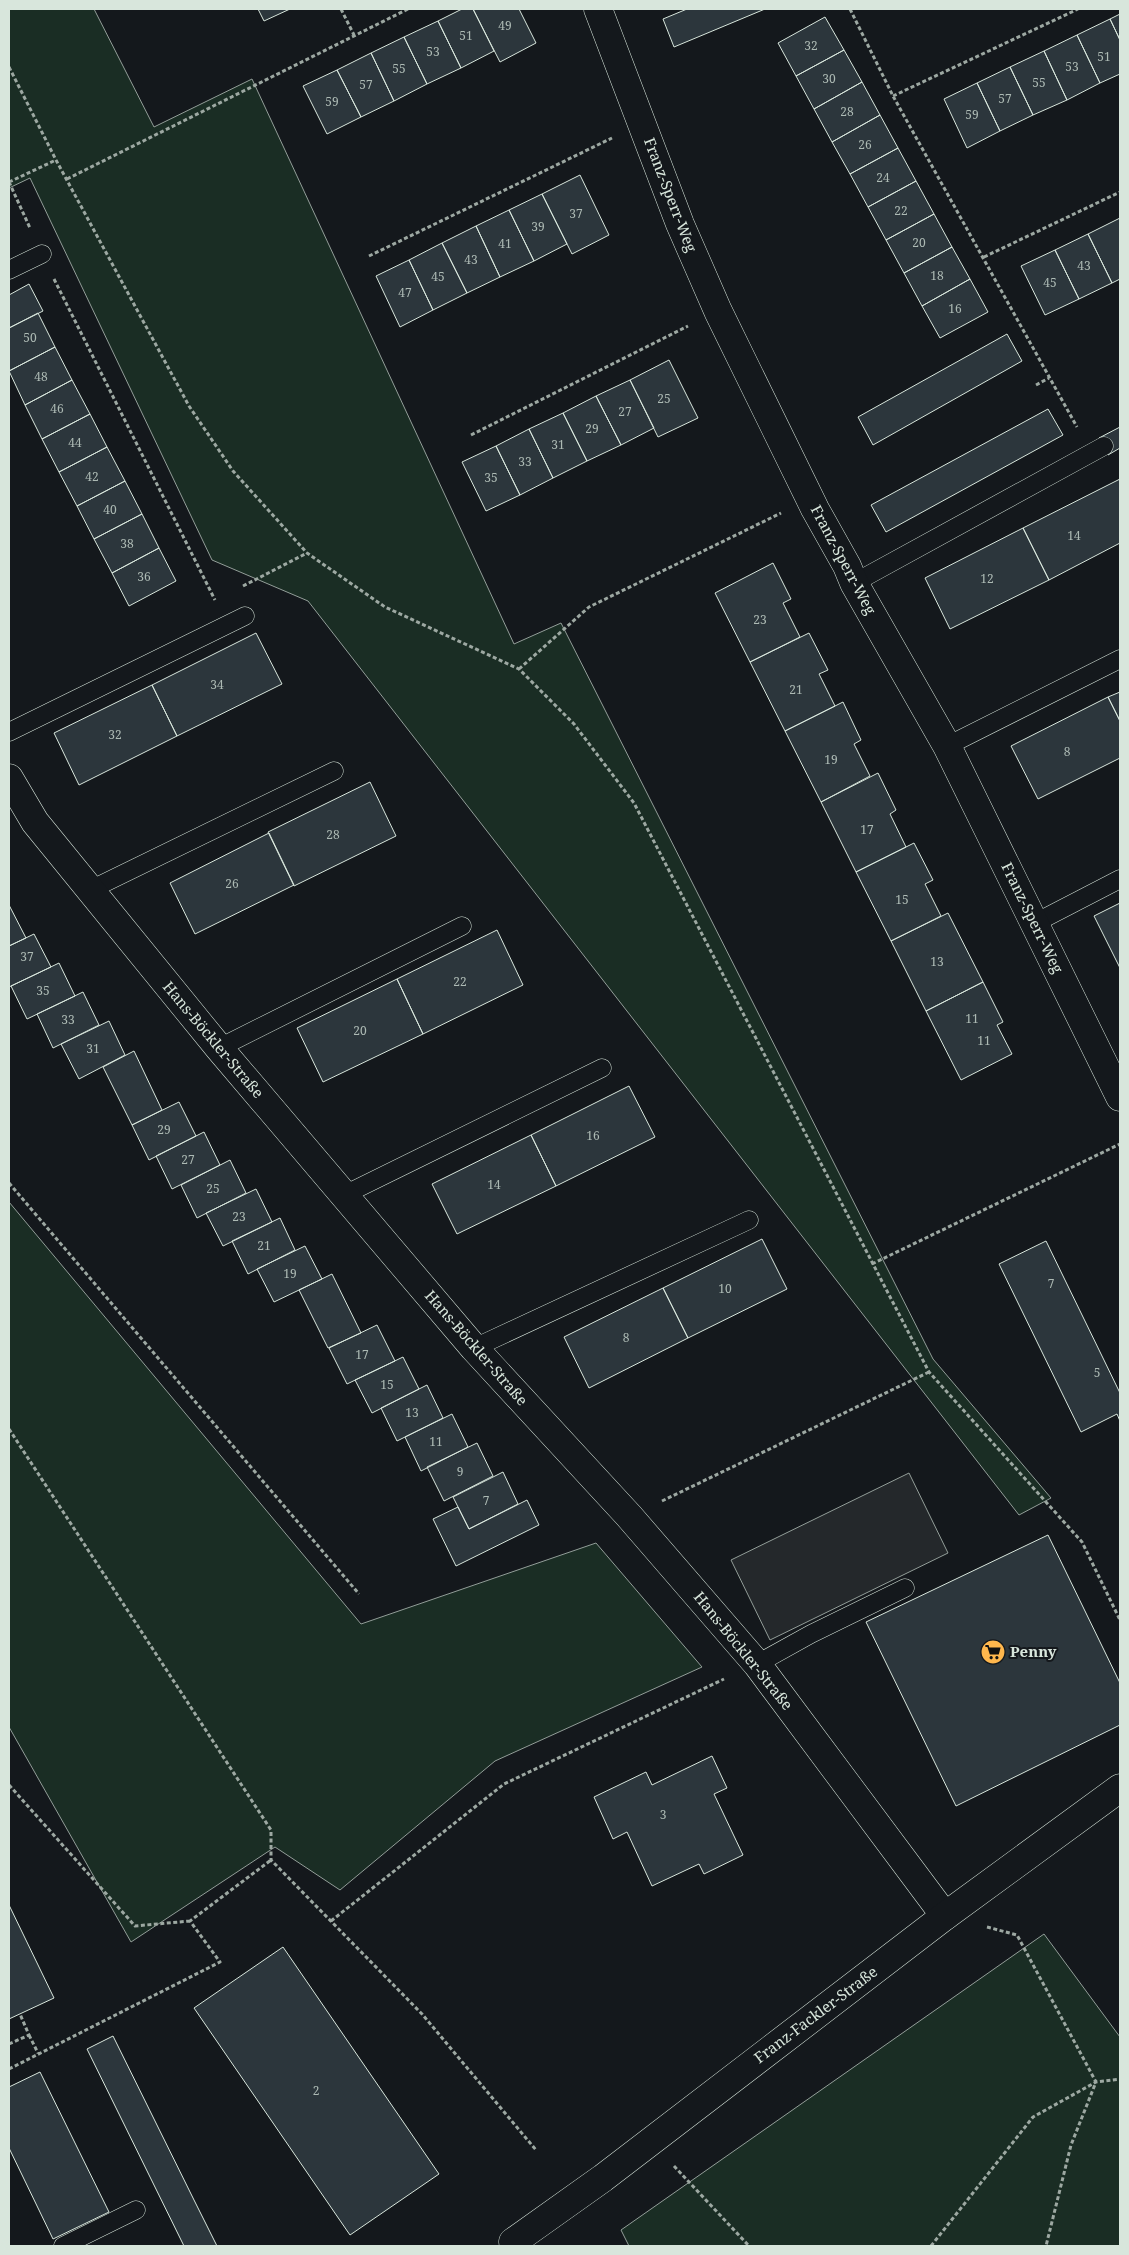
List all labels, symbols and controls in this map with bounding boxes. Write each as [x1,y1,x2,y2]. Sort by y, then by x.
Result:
house number: 49 [498,17,512,34]
house number: 51 [459,27,473,44]
house number: 32 [804,37,818,54]
house number: 53 [426,43,440,60]
house number: 51 [1097,48,1111,65]
house number: 53 [1065,58,1079,75]
house number: 55 [392,60,406,77]
house number: 30 [822,70,836,87]
house number: 55 [1032,74,1046,91]
house number: 57 [359,76,373,93]
house number: 57 [998,90,1012,107]
house number: 59 [325,93,339,110]
house number: 28 [840,103,854,120]
house number: 59 [965,106,979,123]
street label: Franz-Sperr-Weg [640,135,702,255]
house number: 26 [858,136,872,153]
house number: 24 [876,169,890,186]
house number: 22 [894,202,908,219]
house number: 37 [569,205,583,222]
house number: 39 [531,218,545,235]
house number: 20 [912,234,926,251]
house number: 41 [498,235,512,252]
house number: 43 [464,251,478,268]
house number: 43 [1077,257,1091,274]
house number: 18 [930,267,944,284]
house number: 45 [431,268,445,285]
house number: 45 [1043,274,1057,291]
house number: 47 [398,284,412,301]
house number: 16 [948,300,962,317]
house number: 50 [23,329,37,346]
house number: 48 [34,368,48,385]
house number: 25 [657,390,671,407]
house number: 46 [50,400,64,417]
house number: 27 [618,403,632,420]
house number: 29 [585,420,599,437]
house number: 44 [68,434,82,451]
house number: 31 [551,436,565,453]
house number: 33 [518,453,532,470]
house number: 42 [85,468,99,485]
house number: 35 [484,469,498,486]
house number: 40 [103,501,117,518]
street label: Franz-Sperr-Weg [807,501,881,618]
house number: 14 [1067,527,1081,544]
house number: 38 [120,535,134,552]
house number: 36 [137,568,151,585]
house number: 12 [980,570,994,587]
house number: 23 [753,611,767,628]
house number: 34 [210,676,224,693]
house number: 21 [789,681,803,698]
house number: 32 [108,726,122,743]
house number: 8 [1064,743,1071,760]
house number: 19 [824,751,838,768]
house number: 17 [860,821,874,838]
house number: 28 [326,826,340,843]
street label: Franz-Sperr-Weg [997,859,1068,976]
house number: 26 [225,875,239,892]
house number: 15 [895,891,909,908]
house number: 37 [20,948,34,965]
house number: 13 [930,953,944,970]
house number: 22 [453,973,467,990]
street label: Hans-Böckler-Straße [159,977,269,1102]
house number: 35 [36,982,50,999]
house number: 11 [965,1010,979,1027]
house number: 33 [61,1011,75,1028]
house number: 20 [353,1022,367,1039]
house number: 11 [977,1032,991,1049]
house number: 31 [86,1040,100,1057]
house number: 29 [157,1121,171,1138]
house number: 16 [586,1127,600,1144]
house number: 27 [181,1151,195,1168]
house number: 14 [487,1176,501,1193]
house number: 25 [206,1180,220,1197]
house number: 23 [232,1208,246,1225]
house number: 21 [257,1237,271,1254]
house number: 19 [283,1265,297,1282]
house number: 7 [1048,1275,1055,1292]
house number: 10 [718,1280,732,1297]
street label: Hans-Böckler-Straße [421,1285,532,1409]
house number: 8 [623,1329,630,1346]
house number: 17 [355,1346,369,1363]
house number: 5 [1094,1364,1100,1381]
house number: 15 [380,1376,394,1393]
house number: 13 [405,1404,419,1421]
house number: 11 [429,1433,443,1450]
house number: 9 [457,1463,463,1480]
house number: 7 [483,1492,490,1509]
street label: Hans-Böckler-Straße [690,1587,798,1714]
supermarket icon: Penny [980,1639,1006,1665]
place label: Penny [1010,1641,1057,1661]
house number: 3 [660,1806,667,1823]
street label: Franz-Fackler-Straße [750,1961,881,2067]
house number: 2 [313,2082,319,2099]

